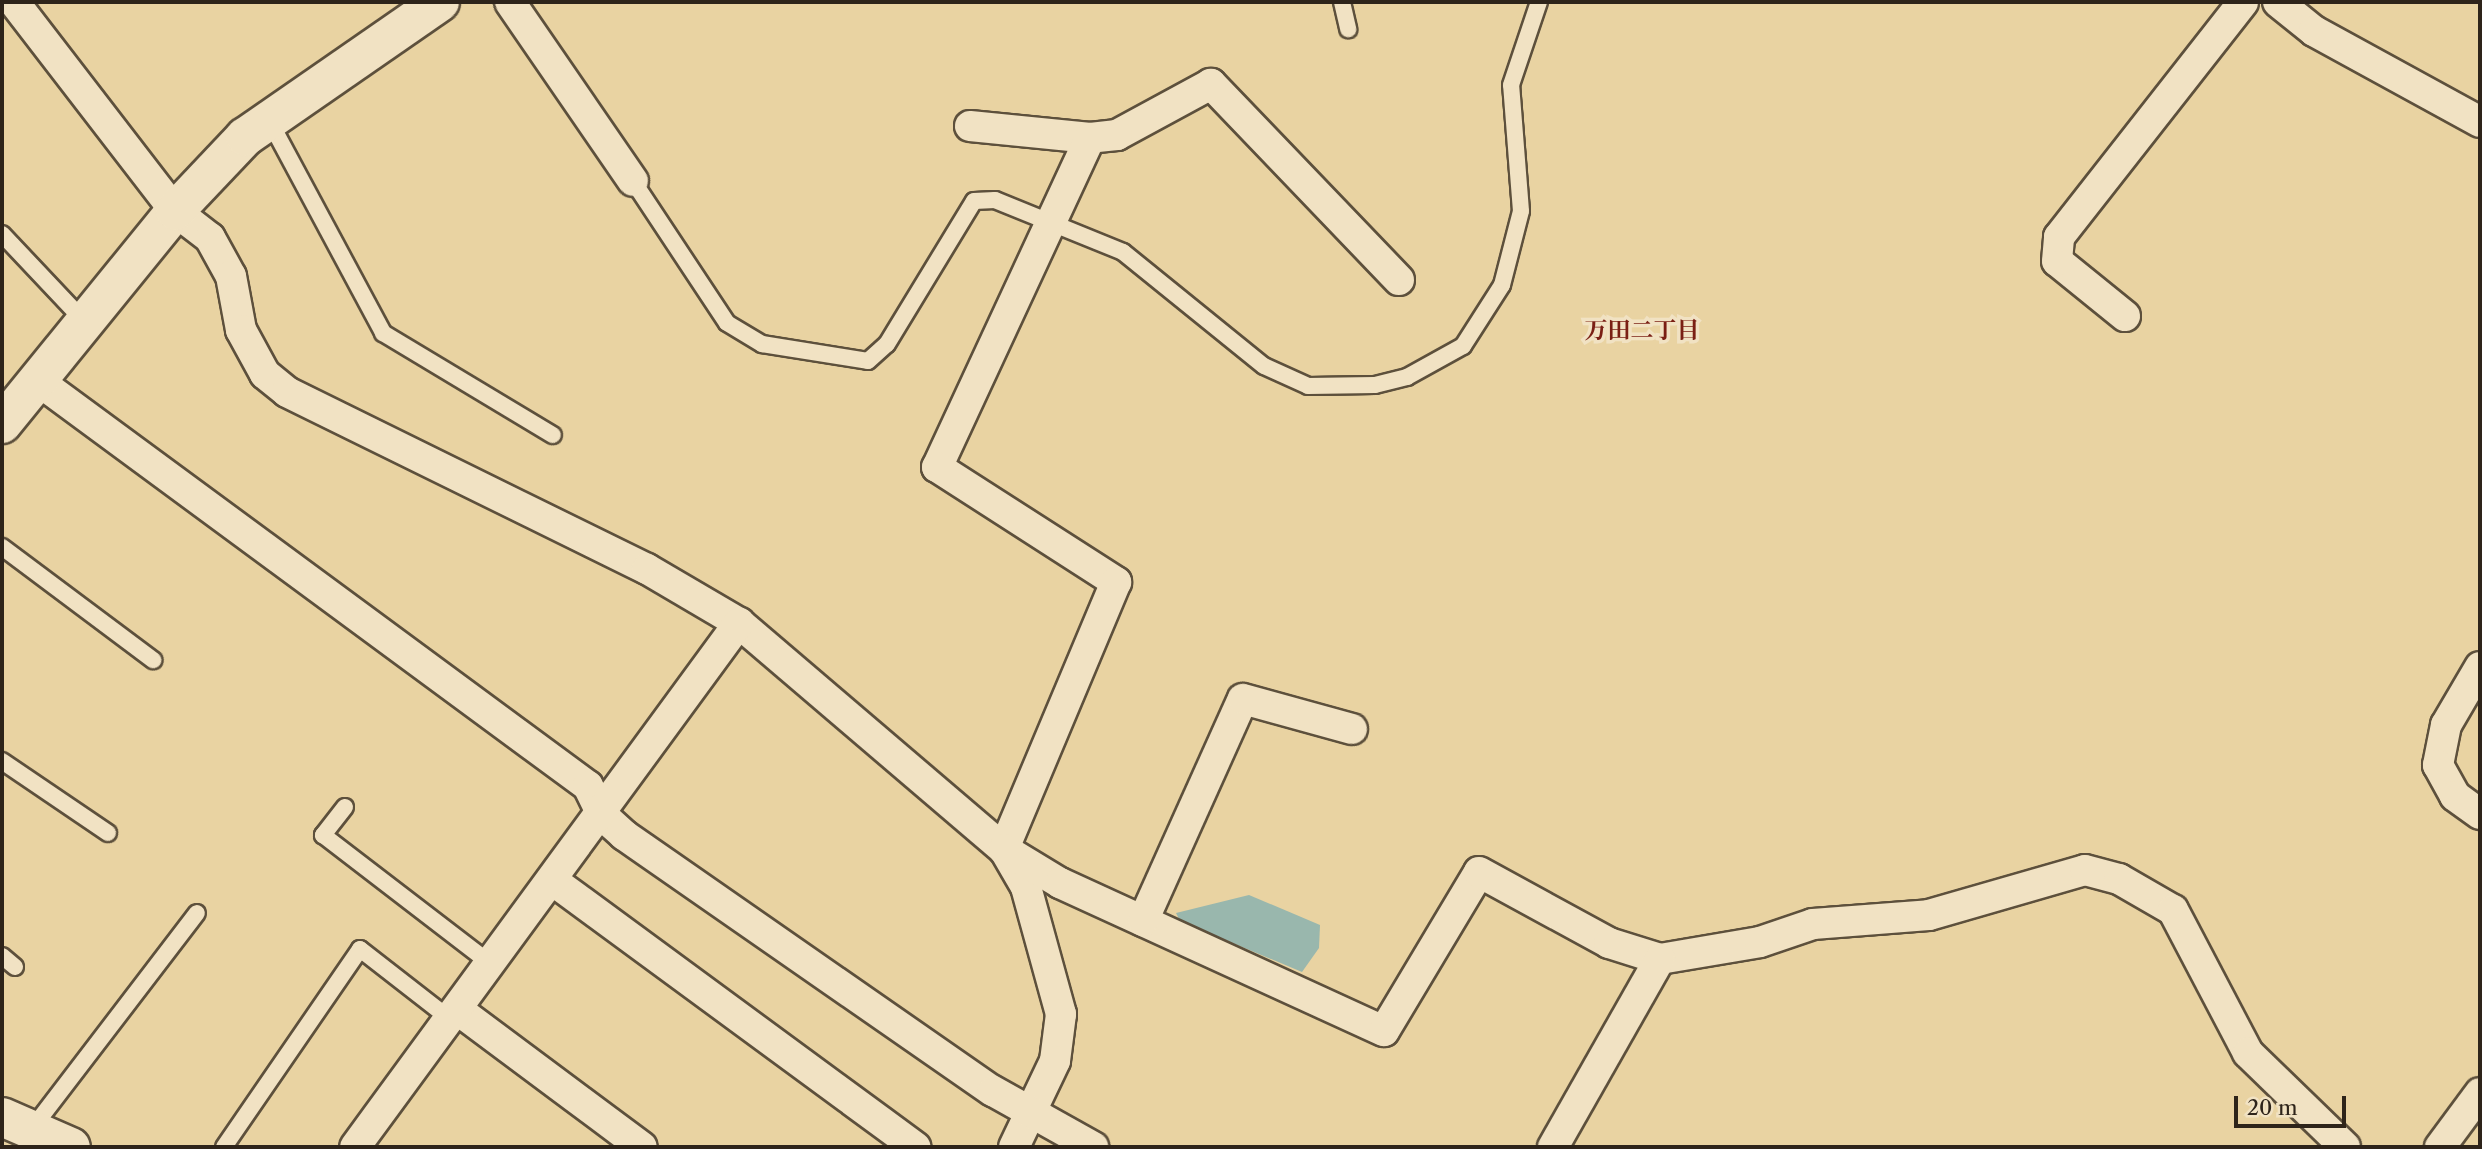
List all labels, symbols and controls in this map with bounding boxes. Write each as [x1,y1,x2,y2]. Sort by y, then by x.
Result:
district label: 万田二丁目 [1585,316,1699,344]
scale bar [2237,1082,2349,1126]
text: 20 m [2247,1095,2298,1120]

